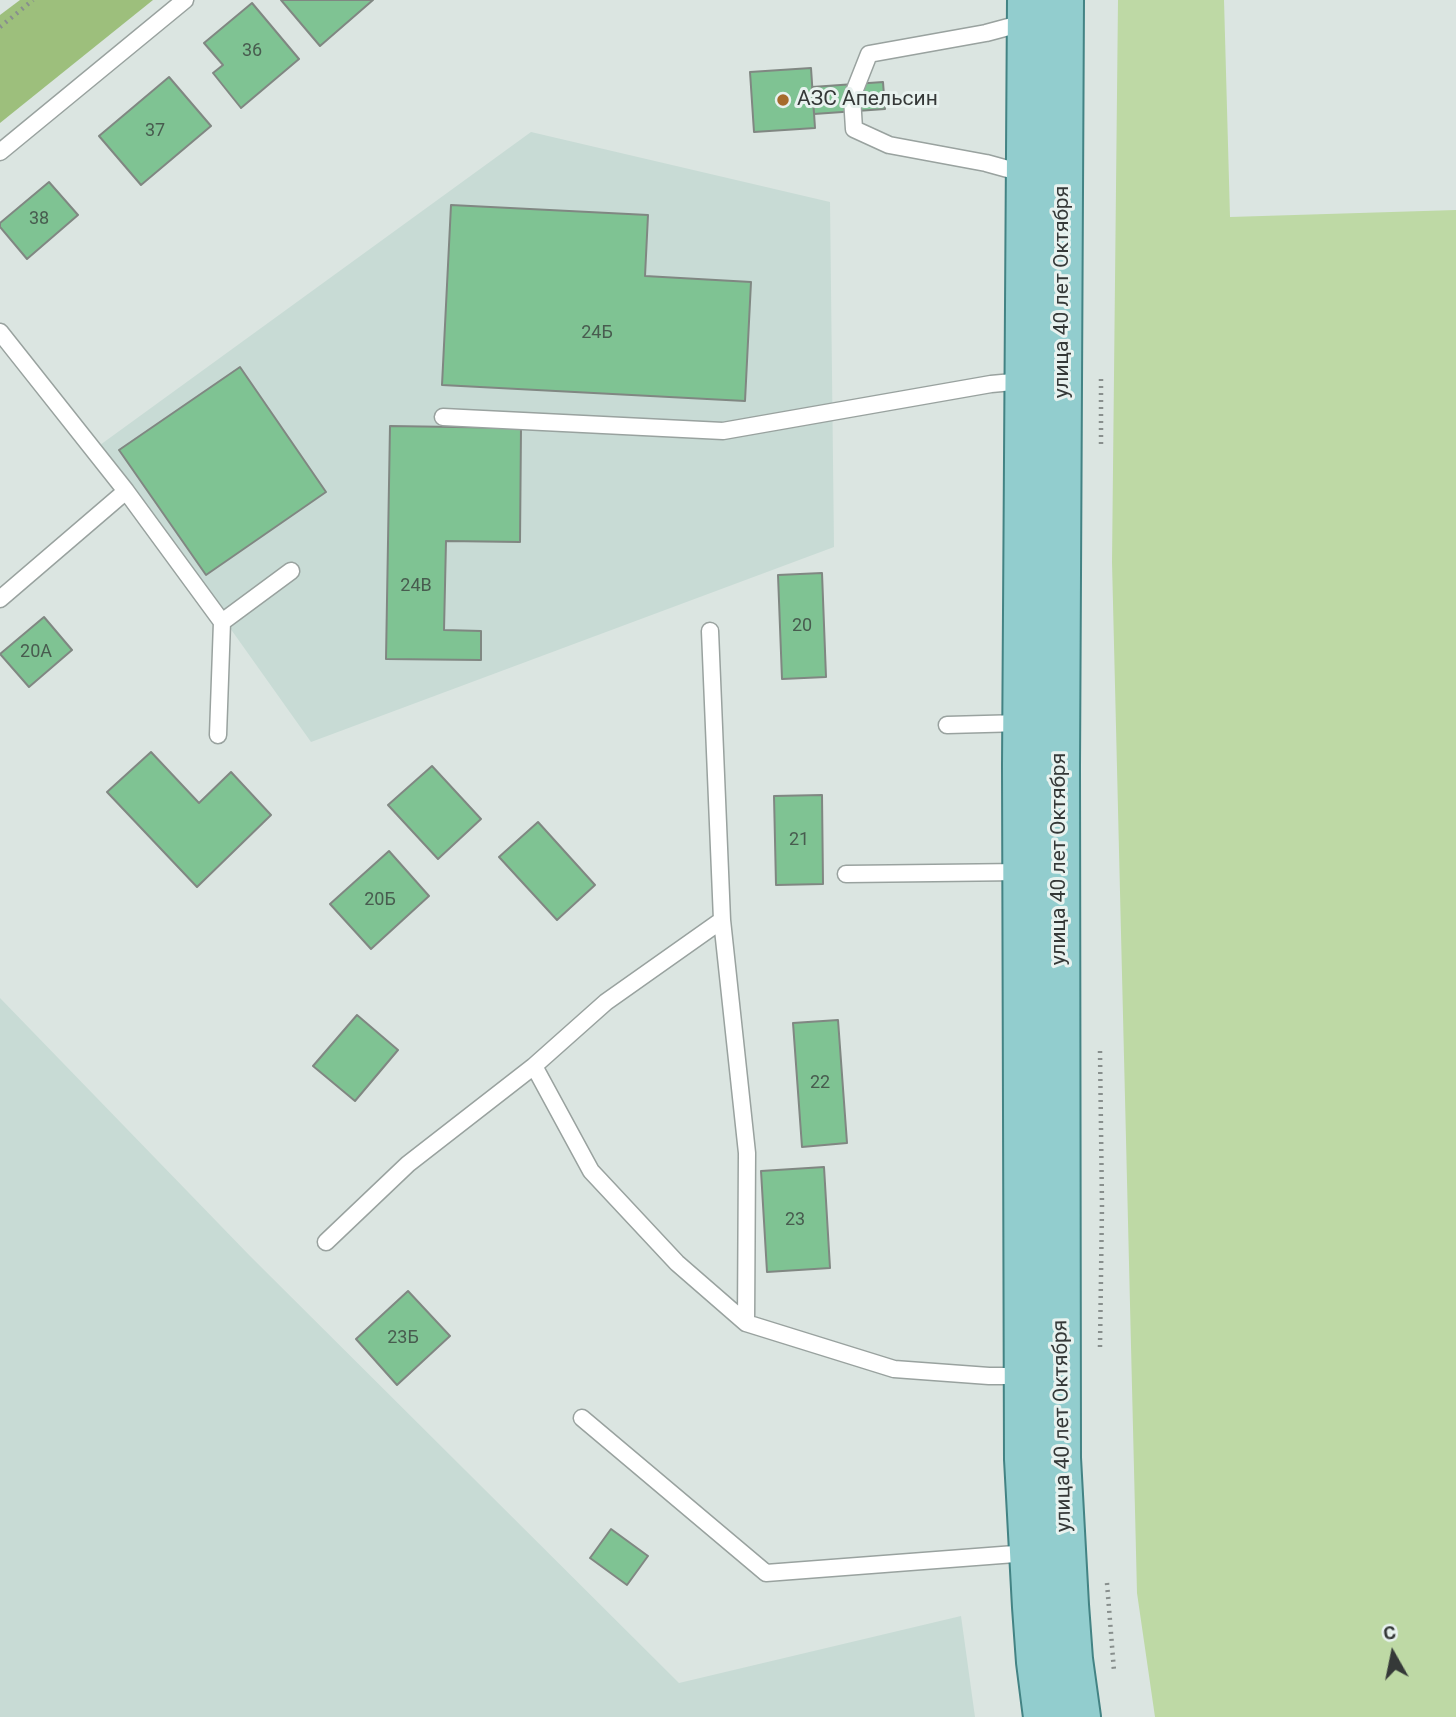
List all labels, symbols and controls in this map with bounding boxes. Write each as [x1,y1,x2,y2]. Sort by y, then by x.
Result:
house number: 36 [242,40,262,62]
place label: АЗС Апельсин [797,87,938,113]
marker: АЗС Апельсин [775,92,791,108]
house number: 37 [145,120,165,142]
street label: улица 40 лет Октября [1050,186,1076,398]
house number: 38 [29,208,49,230]
house number: 24Б [581,322,613,344]
house number: 24В [400,575,432,597]
house number: 20 [792,615,812,637]
house number: 20А [20,641,52,663]
street label: улица 40 лет Октября [1047,753,1073,965]
house number: 21 [789,829,809,851]
house number: 20Б [364,889,396,911]
house number: 22 [810,1072,830,1094]
house number: 23 [785,1209,805,1231]
street label: улица 40 лет Октября [1049,1320,1077,1532]
house number: 23Б [387,1327,419,1349]
north arrow [1358,1619,1428,1689]
text: С [1382,1620,1398,1645]

